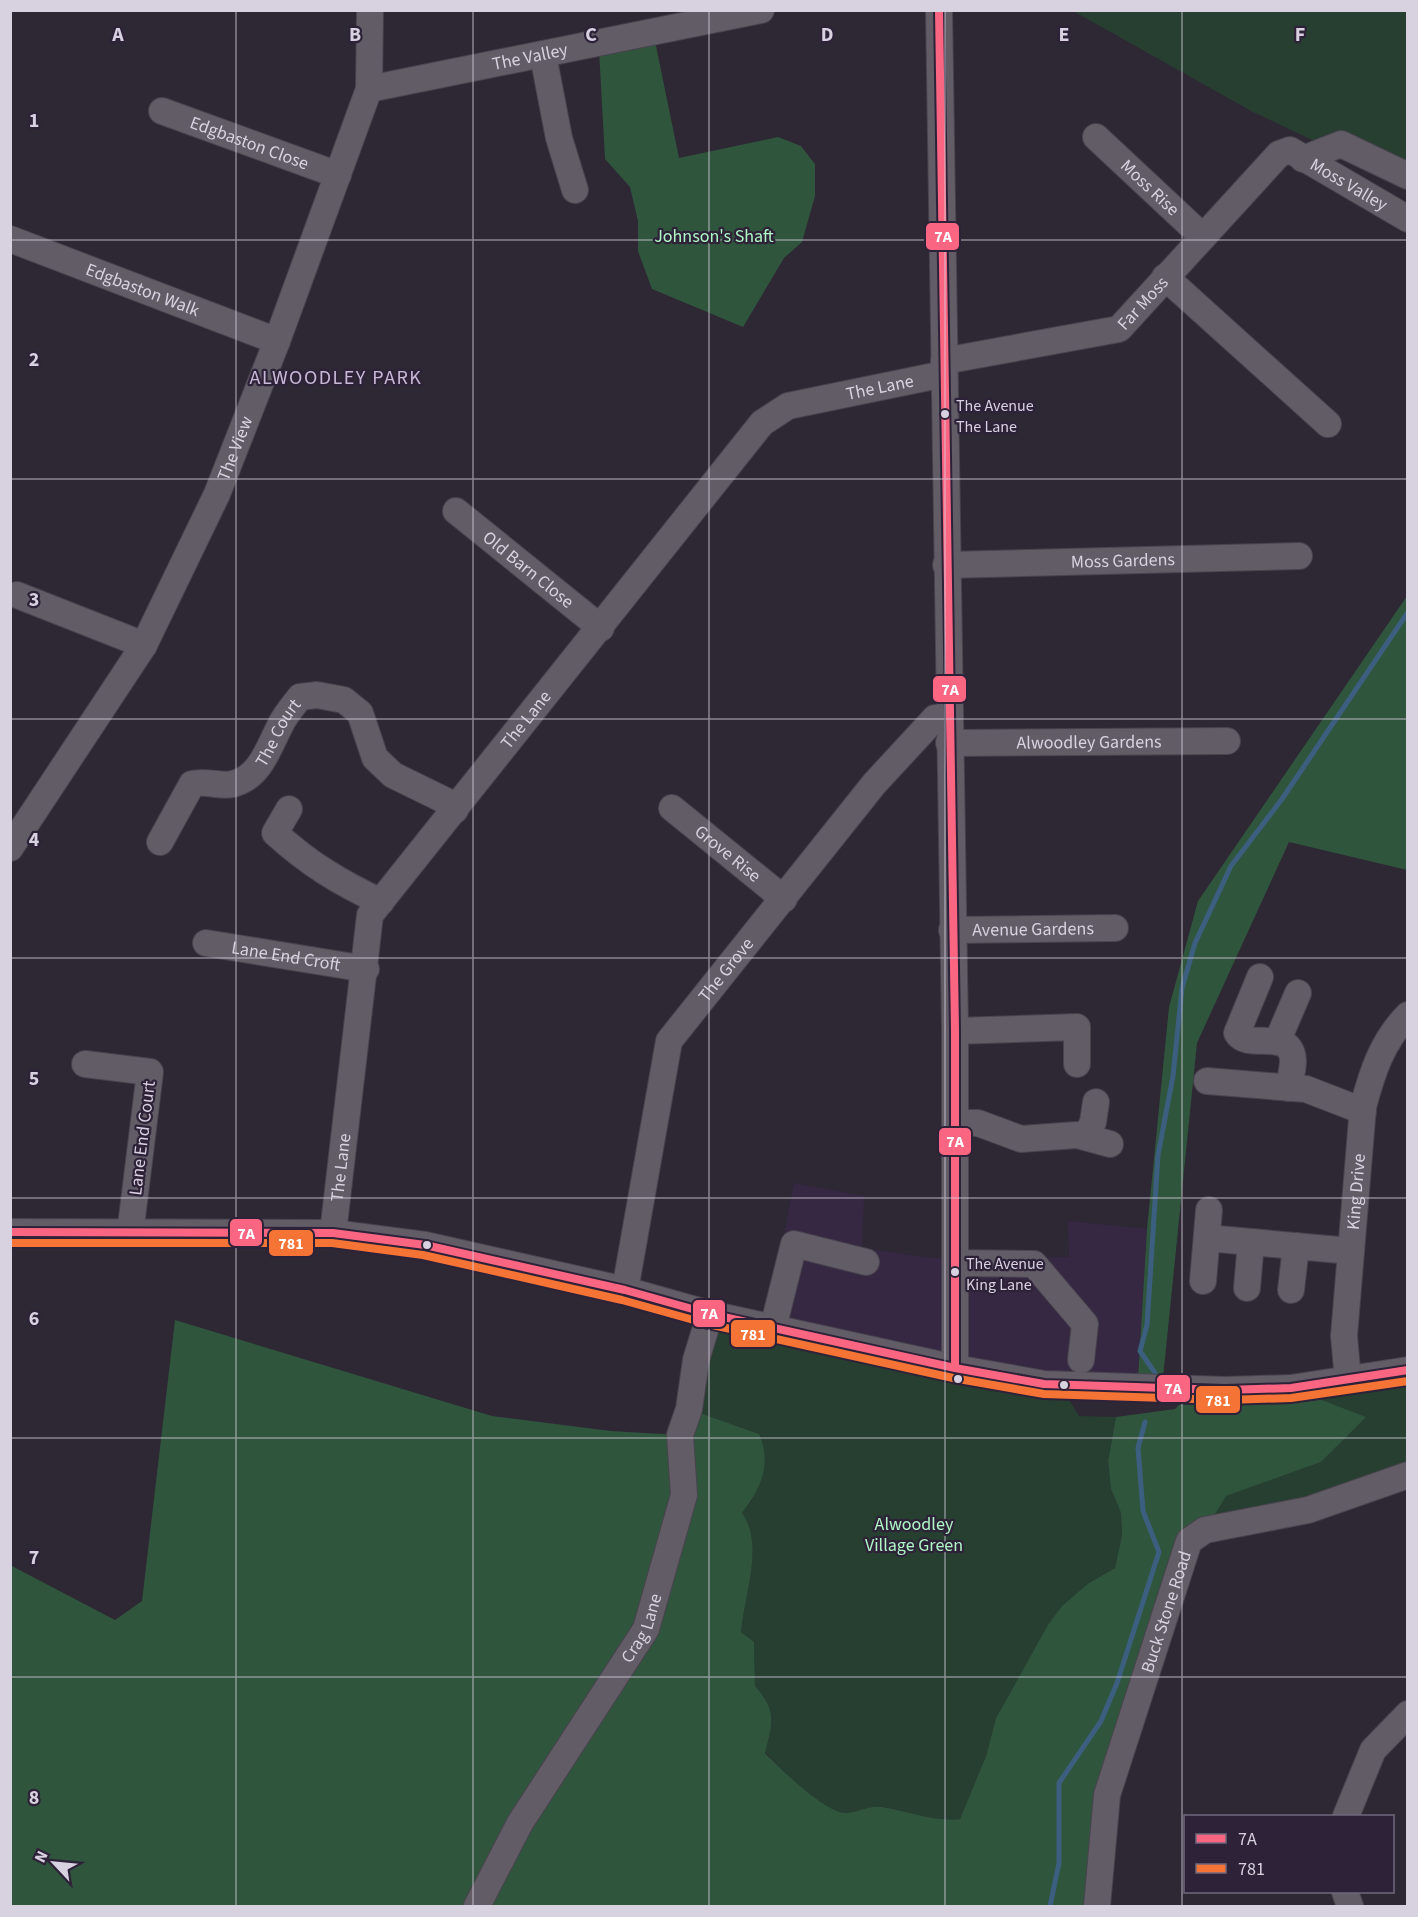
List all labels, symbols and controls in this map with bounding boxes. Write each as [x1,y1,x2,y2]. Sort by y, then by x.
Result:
text: A [111,21,124,49]
text: B [349,21,361,49]
text: C [585,21,597,49]
text: D [821,21,833,49]
text: E [1059,21,1069,49]
text: F [1295,21,1305,49]
street label: The Valley [490,37,570,77]
text: 1 [29,107,39,135]
street label: Edgbaston Close [186,110,312,176]
street label: Moss Valley [1305,152,1393,218]
street label: Moss Rise [1115,154,1185,222]
line badge: 7A [925,222,960,251]
park label: Johnson's Shaft [654,224,774,249]
text: 7A [934,226,953,248]
street label: Edgbaston Walk [82,257,203,323]
street label: Far Moss [1112,271,1174,336]
text: 2 [29,346,39,374]
district label: ALWOODLEY PARK [250,364,422,392]
street label: The Lane [844,369,916,407]
place label: The Avenue The Lane [956,395,1034,438]
marker: The Avenue The Lane [939,408,951,420]
street label: The View [211,412,259,485]
street label: Old Barn Close [477,525,579,614]
street label: Moss Gardens [1071,547,1175,575]
text: 3 [29,586,39,614]
line badge: 7A [932,675,967,703]
text: 7A [941,679,960,701]
street label: The Lane [495,685,557,755]
street label: The Court [250,693,307,772]
street label: Alwoodley Gardens [1016,729,1162,756]
street label: Grove Rise [689,819,766,888]
text: 4 [29,826,40,854]
street label: Avenue Gardens [972,916,1094,943]
street label: The Grove [693,932,760,1008]
street label: Lane End Croft [230,935,342,978]
text: 5 [29,1065,39,1093]
street label: Lane End Court [123,1079,162,1197]
line badge: 7A [938,1127,972,1156]
text: 7A [946,1131,965,1153]
street label: The Lane [325,1132,358,1203]
street label: King Drive [1341,1153,1372,1231]
line badge: 7A [229,1218,263,1247]
text: 7A [237,1223,256,1245]
line badge: 781 [268,1229,314,1257]
text: 781 [278,1233,304,1255]
unlabelled marker [421,1239,433,1251]
place label: The Avenue King Lane [966,1253,1044,1296]
marker: The Avenue King Lane [949,1266,961,1278]
line badge: 7A [692,1299,726,1328]
text: 7A [700,1303,719,1325]
text: 6 [29,1305,39,1333]
line badge: 781 [730,1319,776,1348]
text: 781 [740,1324,766,1346]
unlabelled marker [952,1373,964,1385]
line badge: 7A [1156,1374,1191,1403]
text: 7A [1164,1378,1183,1400]
unlabelled marker [1058,1379,1070,1391]
line badge: 781 [1195,1385,1241,1414]
text: 781 [1205,1390,1231,1412]
park label: Alwoodley Village Green [865,1512,963,1558]
text: 7 [29,1544,39,1572]
street label: Buck Stone Road [1135,1548,1198,1676]
street label: Crag Lane [615,1591,668,1668]
text: 8 [29,1784,39,1812]
legend [1184,1815,1394,1893]
text: 7A [1238,1827,1257,1852]
north arrow [24,1833,84,1893]
text: N [29,1847,54,1866]
text: 781 [1238,1857,1265,1882]

